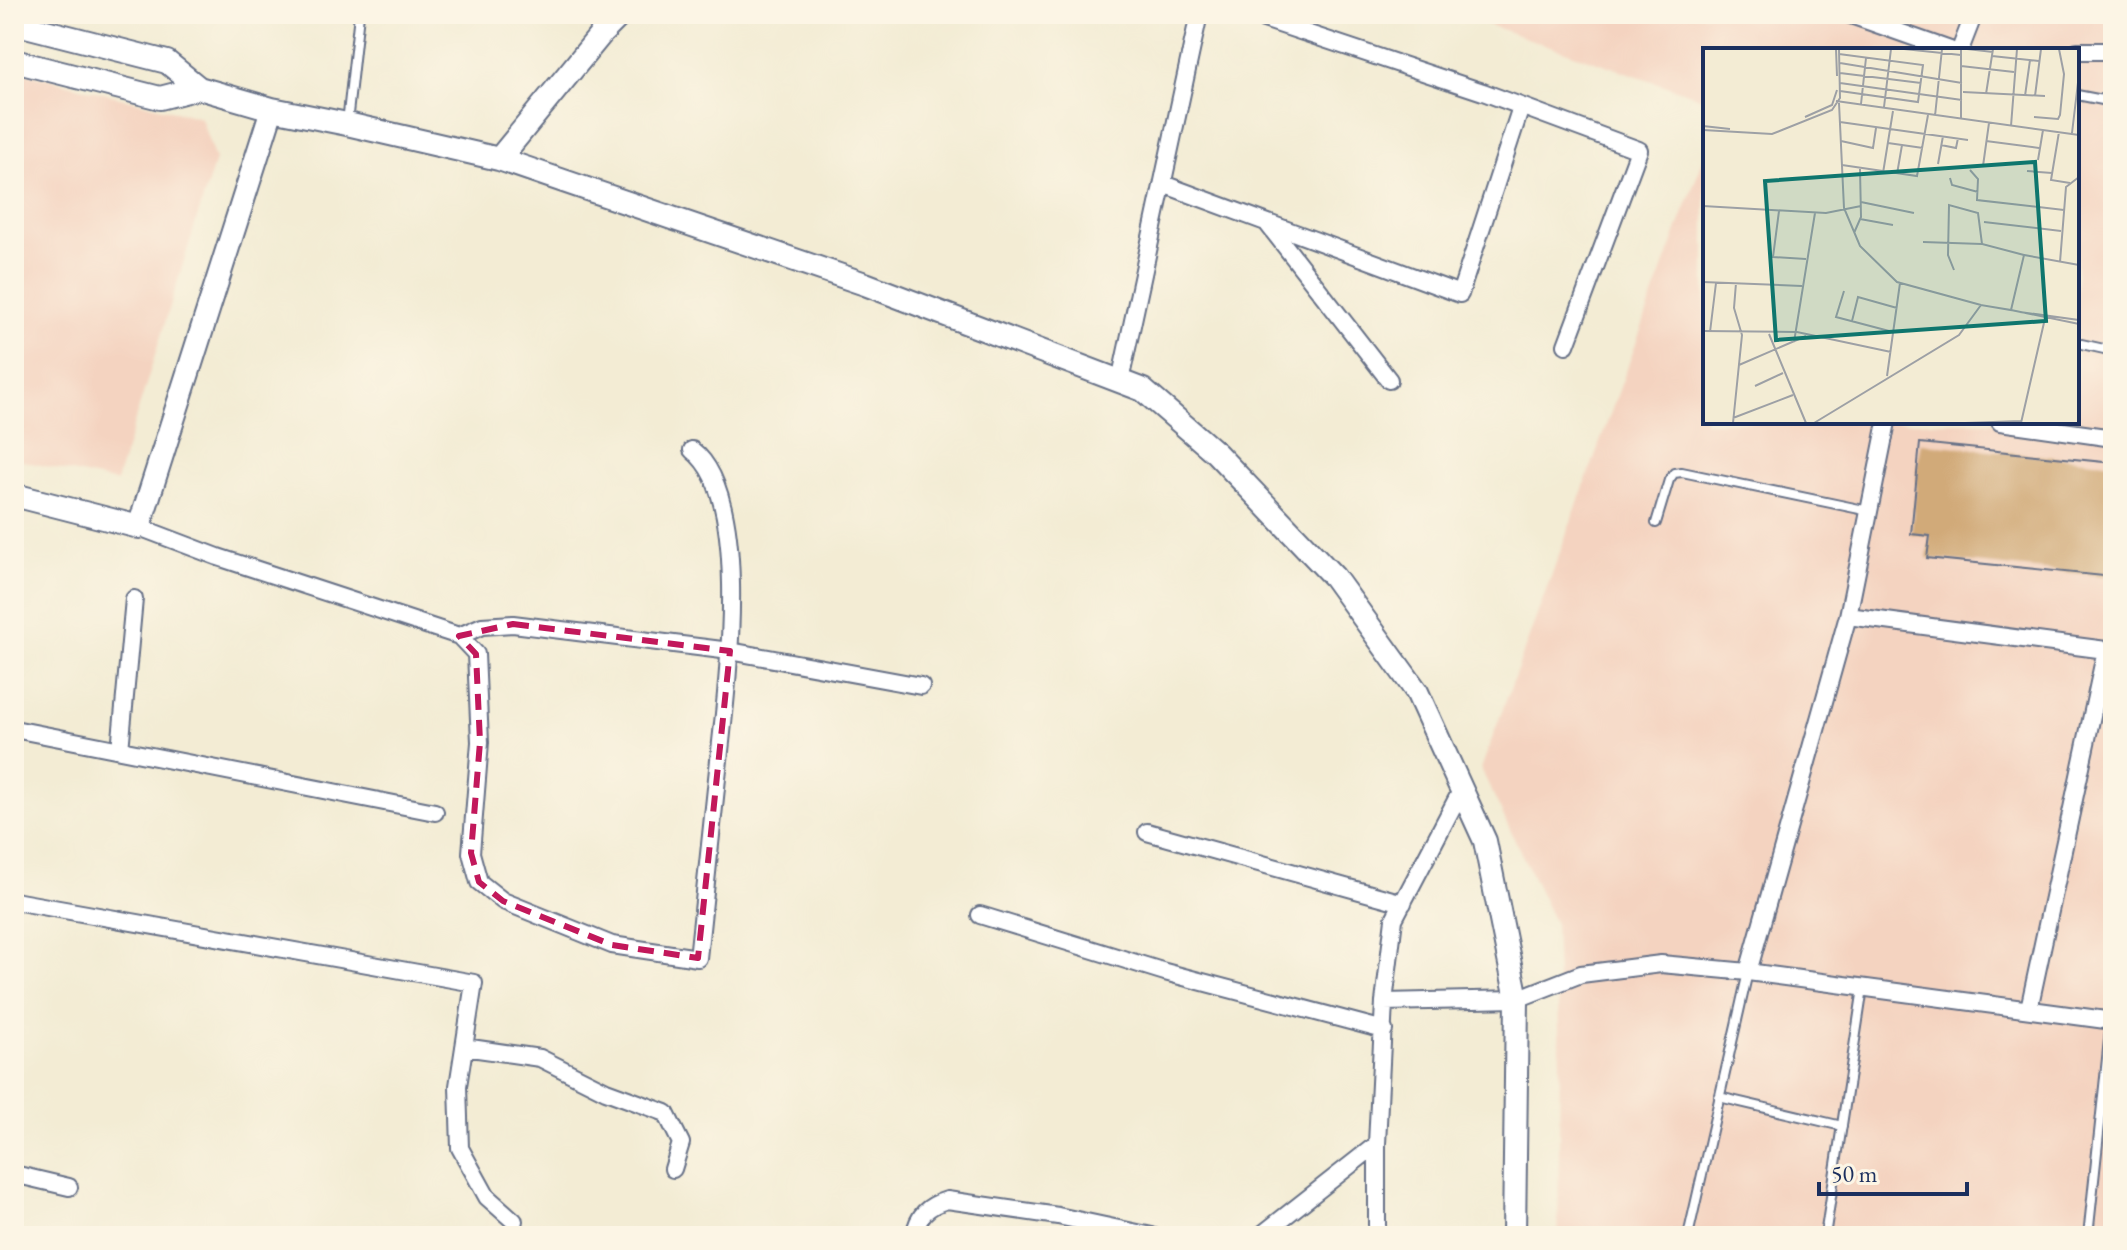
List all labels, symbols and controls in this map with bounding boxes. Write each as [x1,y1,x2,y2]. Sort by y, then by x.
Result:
inset map [1703,48,2079,424]
scale bar [1819,1146,1967,1196]
text: 50 m [1831,1158,1878,1189]

